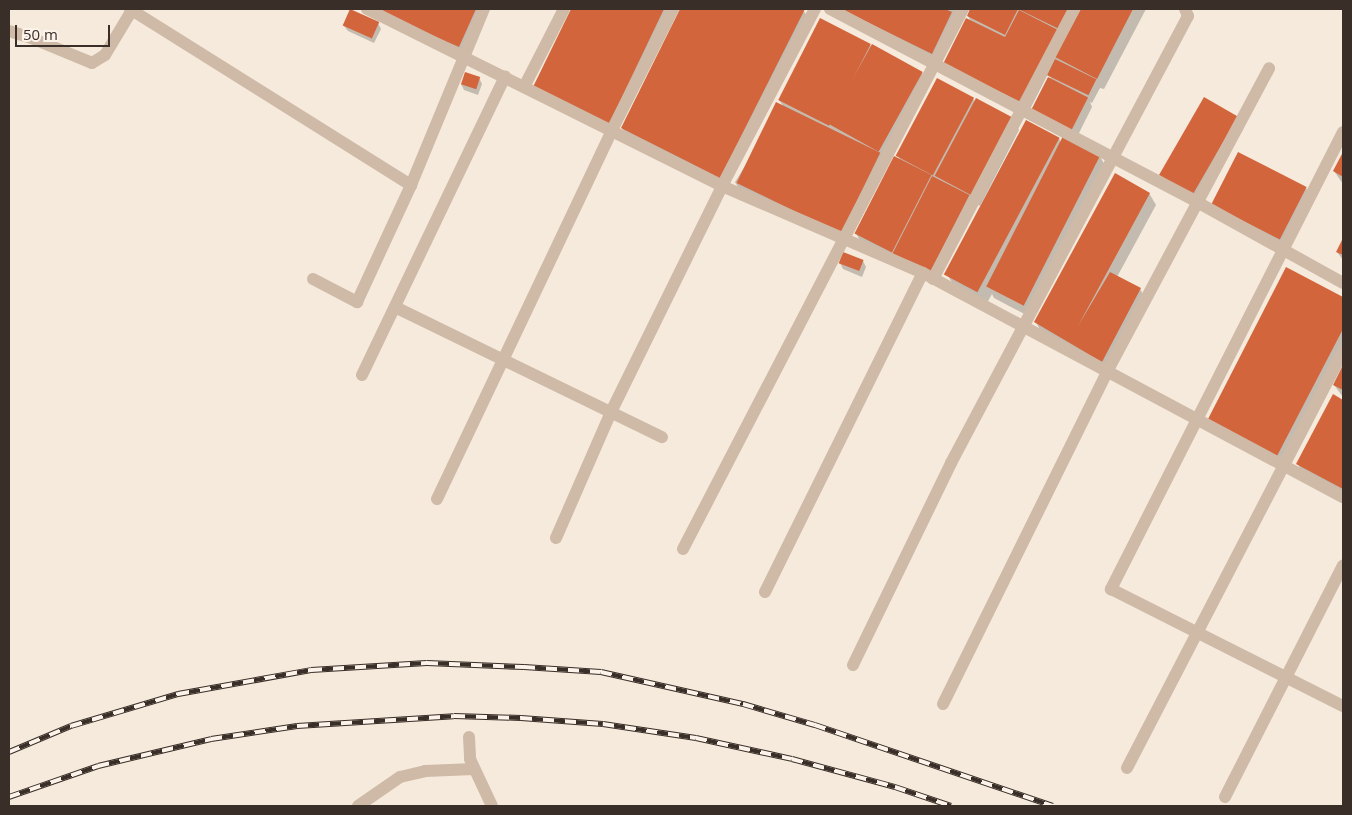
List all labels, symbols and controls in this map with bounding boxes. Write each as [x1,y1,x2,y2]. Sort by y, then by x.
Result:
scale bar [18,15,112,47]
text: 50 m [23,24,58,44]

